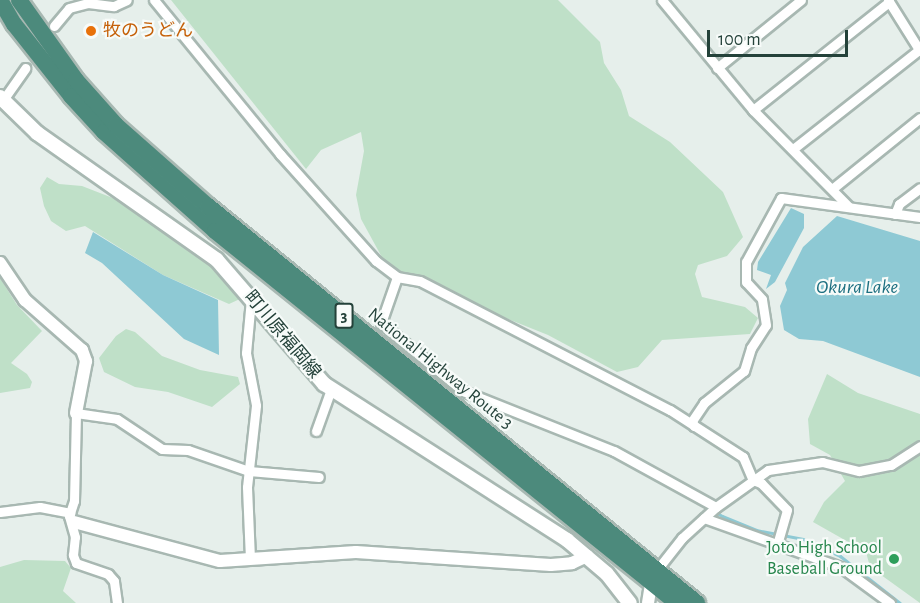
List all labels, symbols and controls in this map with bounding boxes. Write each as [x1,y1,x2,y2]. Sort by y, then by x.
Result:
scale bar [710,18,851,56]
place label: 牧のうどん [103,20,193,42]
marker: 牧のうどん [84,24,98,38]
text: 100 m [718,31,761,49]
water label: Okura Lake [816,275,898,299]
street label: 町川原福岡線 [239,287,325,383]
road number: 3 [334,303,354,329]
street label: National Highway Route 3 [363,304,517,434]
place label: Joto High School Baseball Ground [766,538,882,580]
marker: Joto High School Baseball Ground [887,552,901,566]

